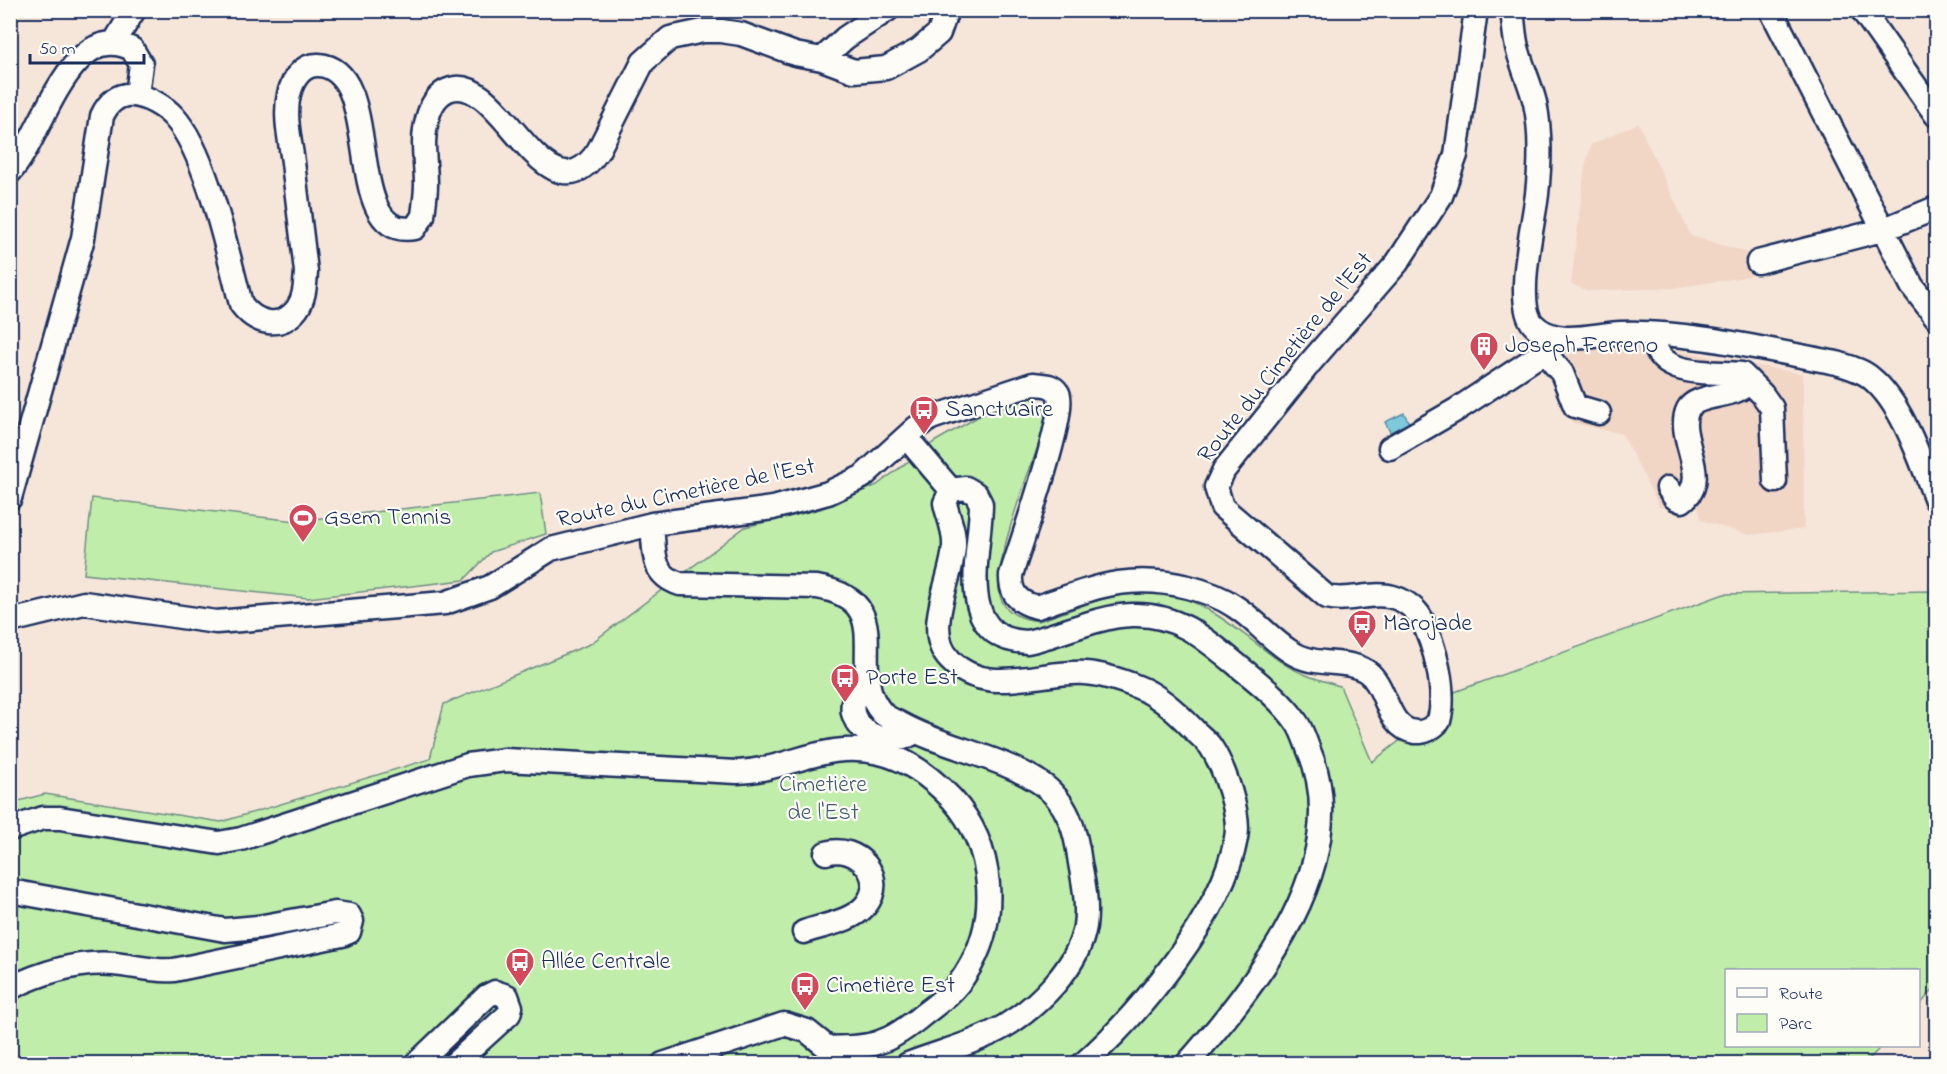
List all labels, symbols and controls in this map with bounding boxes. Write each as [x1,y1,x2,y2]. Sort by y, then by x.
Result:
scale bar [30,27,144,65]
text: 50 m [39,37,76,63]
street label: Route du Cimetière de l'Est [1190,245,1382,471]
place label: Joseph Ferreno [1505,329,1658,364]
building icon: Joseph Ferreno [1468,330,1500,372]
place label: Sanctuaire [945,393,1053,428]
bus stop icon: Sanctuaire [908,394,940,436]
street label: Route du Cimetière de l'Est [554,450,818,538]
place label: Gsem Tennis [324,501,451,536]
sports icon: Gsem Tennis [287,502,319,544]
place label: Marojade [1383,607,1472,642]
bus stop icon: Marojade [1346,608,1378,650]
place label: Porte Est [866,661,958,696]
bus stop icon: Porte Est [829,662,861,704]
park label: Cimetière de l'Est [779,768,867,831]
place label: Allée Centrale [541,945,671,980]
bus stop icon: Allée Centrale [504,946,536,988]
place label: Cimetière Est [826,969,955,1004]
legend [1725,969,1920,1047]
bus stop icon: Cimetière Est [789,970,821,1012]
text: Route [1779,982,1824,1008]
text: Parc [1779,1012,1812,1038]

